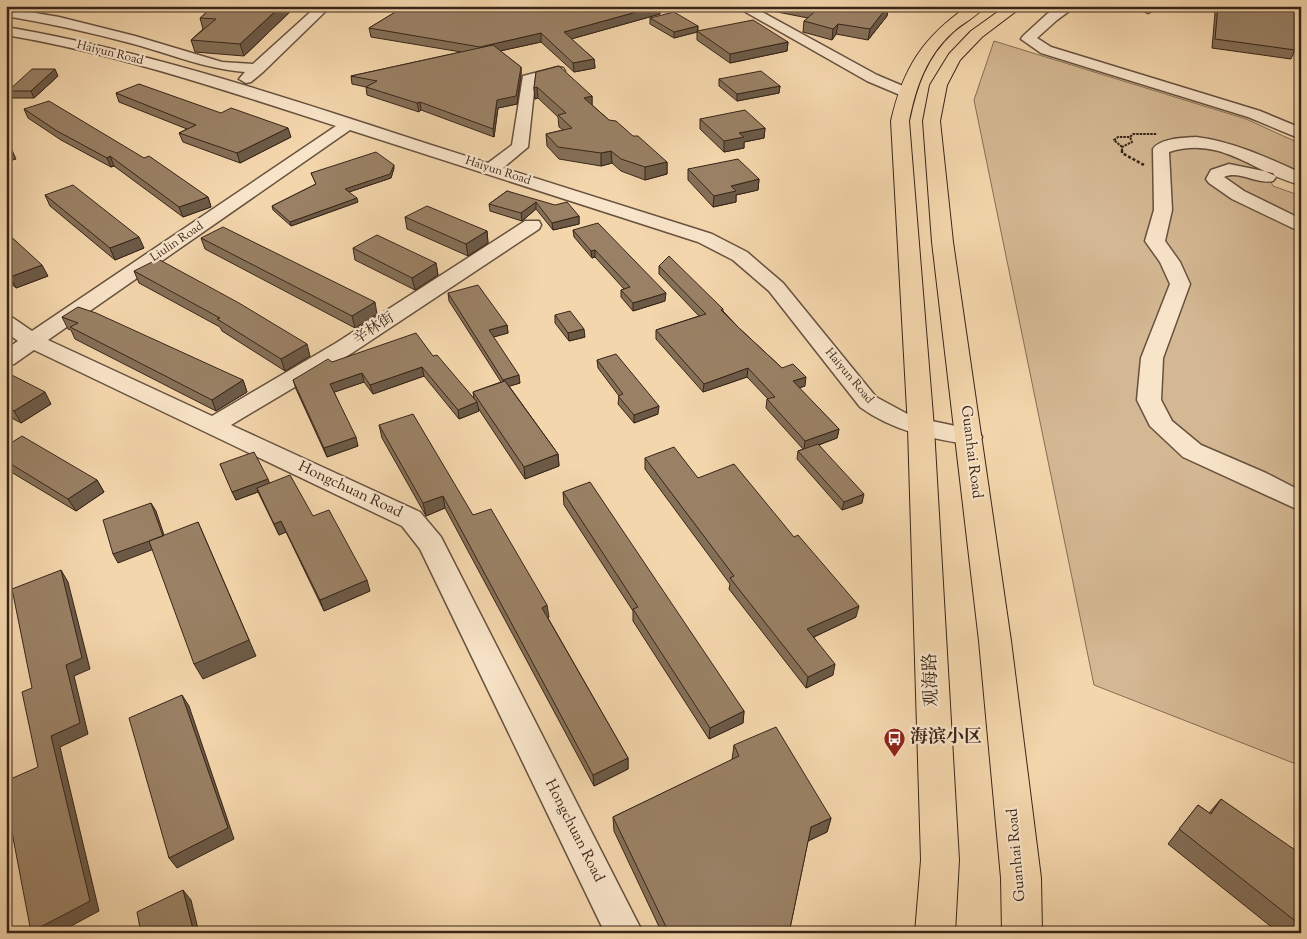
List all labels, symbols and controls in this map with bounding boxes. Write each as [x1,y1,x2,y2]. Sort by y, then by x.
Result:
street label: Haiyun Road [75,36,145,70]
street label: Haiyun Road [463,152,533,190]
street label: Liulin Road [147,217,207,266]
street label: 辛林街 [349,308,399,350]
street label: Haiyun Road [820,344,878,408]
street label: Guanhai Road [955,404,987,500]
street label: Hongchuan Road [294,457,406,524]
street label: 观海路 [918,653,946,707]
place label: 海滨小区 [910,725,982,751]
bus stop icon: 海滨小区 [882,726,906,757]
street label: Hongchuan Road [539,776,609,886]
street label: Guanhai Road [1002,807,1032,903]

